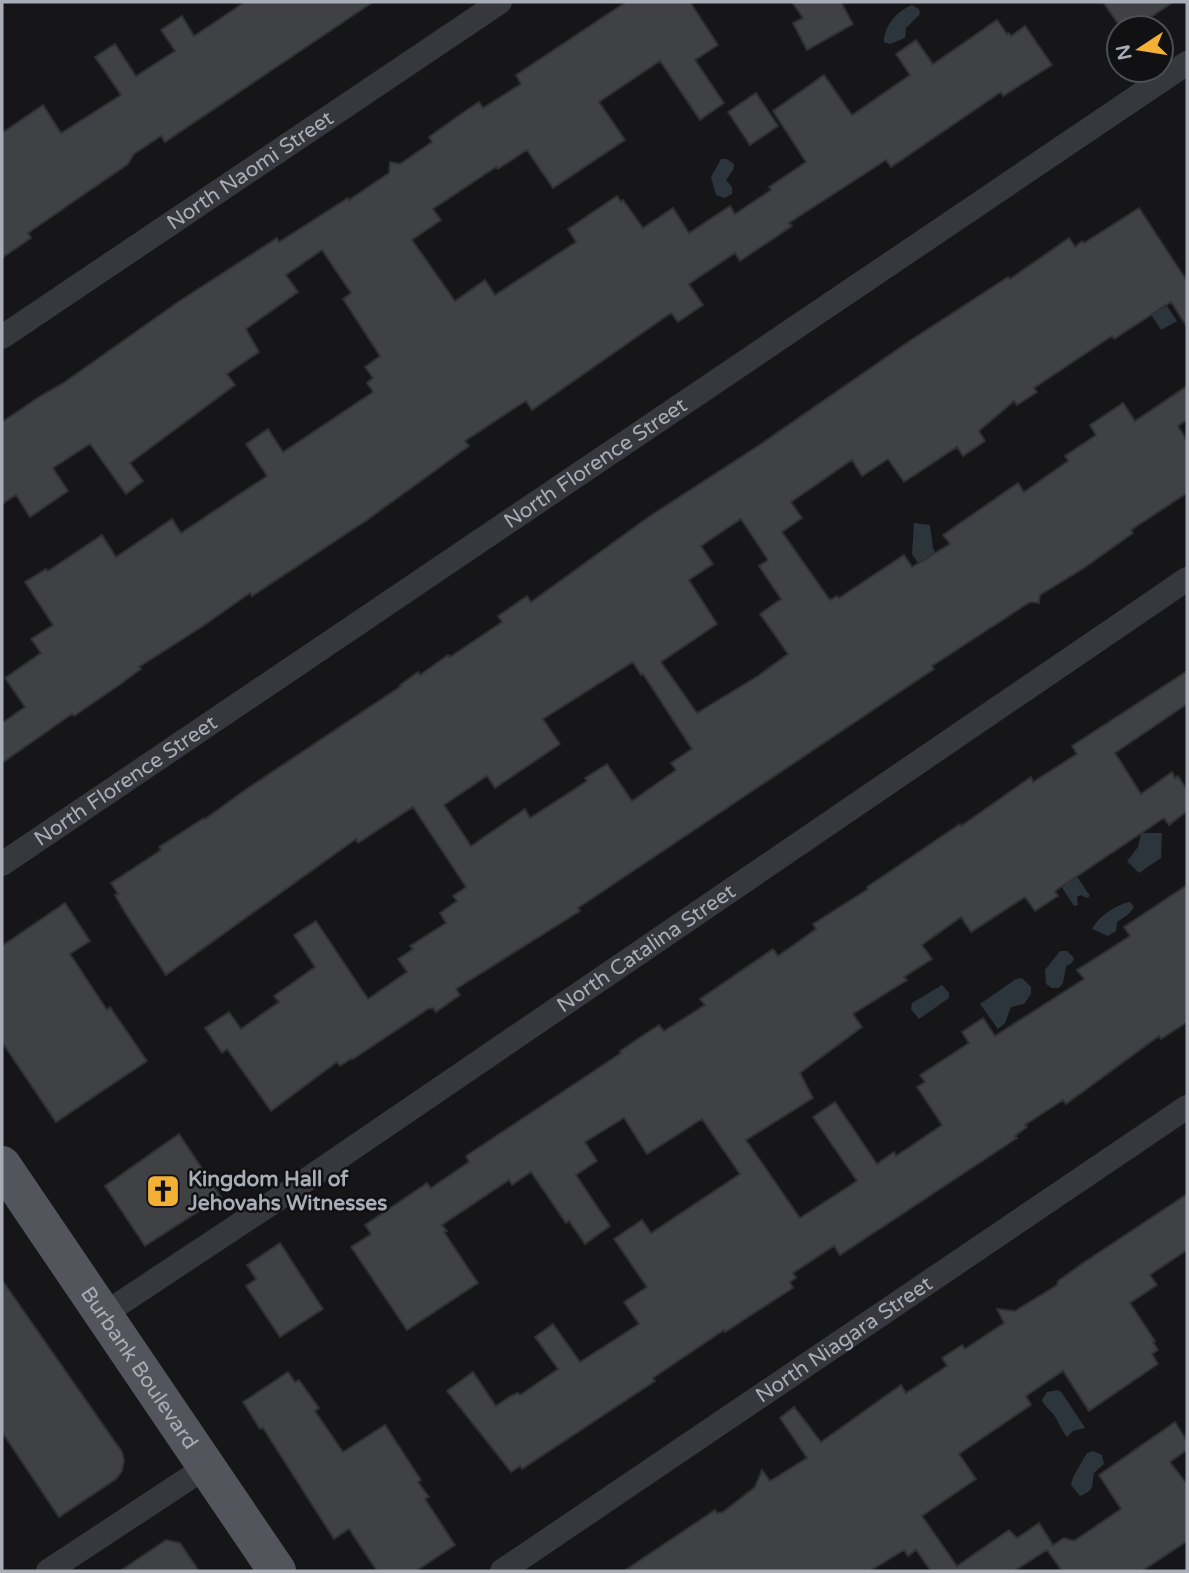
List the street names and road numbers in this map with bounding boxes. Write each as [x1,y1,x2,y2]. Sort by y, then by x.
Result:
street label: North Naomi Street [162,106,338,235]
street label: North Florence Street [499,393,692,534]
street label: North Florence Street [30,710,222,852]
street label: North Catalina Street [552,879,740,1018]
street label: North Niagara Street [751,1271,937,1408]
street label: Burbank Boulevard [75,1282,203,1454]

